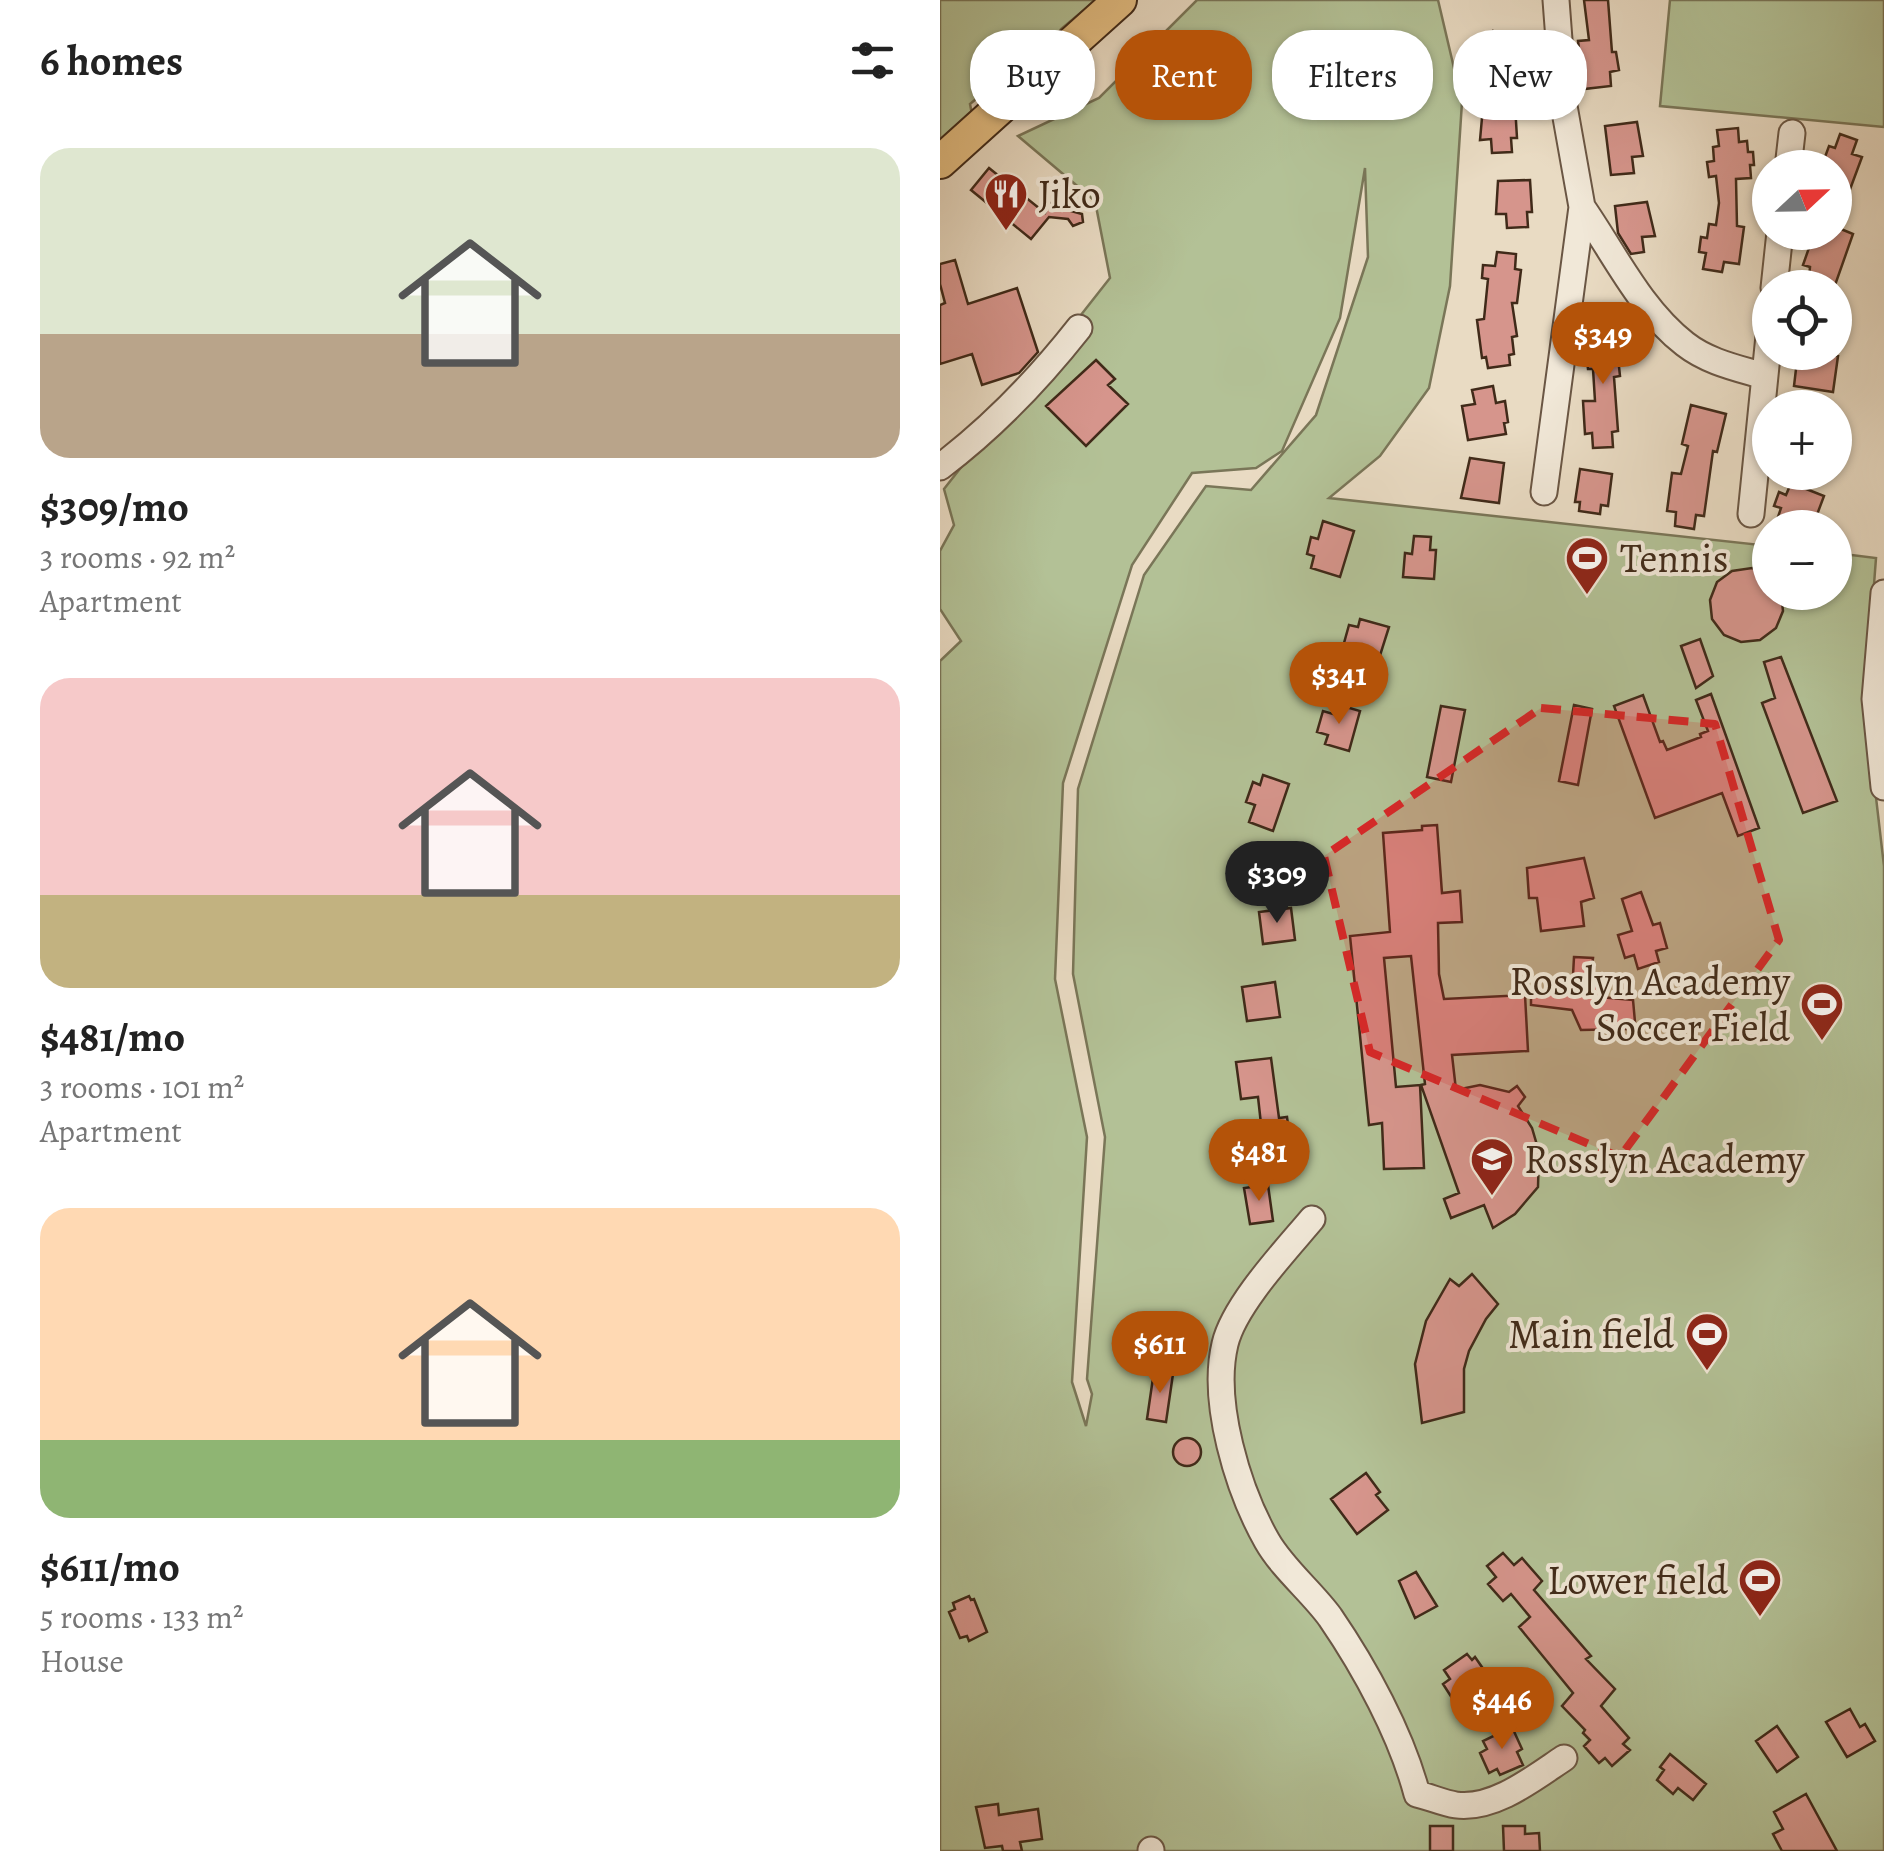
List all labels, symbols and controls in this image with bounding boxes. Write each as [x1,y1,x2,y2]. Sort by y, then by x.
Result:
chip: Buy [970,30,1095,120]
chip: Rent [1115,30,1252,120]
chip: Filters [1272,30,1433,120]
chip: New [1453,30,1587,120]
text: 6 homes [40,32,183,89]
icon: filters [845,33,900,88]
north arrow [1752,150,1852,250]
map controls [1752,150,1852,610]
place label: Jiko [1038,167,1101,222]
restaurant icon: Jiko [983,171,1029,232]
icon: home [380,213,560,393]
button: locate [1752,270,1852,370]
pin: $349 [1544,302,1662,387]
text: $349 [1574,312,1632,356]
button: + [1752,390,1852,490]
text: $309/mo [40,478,189,535]
button: − [1752,510,1852,610]
place label: Tennis [1620,531,1729,586]
text: 3 rooms · 92 m² [40,535,235,579]
sports icon: Tennis [1564,535,1610,596]
text: Apartment [40,579,182,623]
pin: $341 [1280,642,1398,727]
text: $341 [1311,652,1367,696]
icon: home [380,743,560,923]
pin: $309 [1218,841,1336,926]
text: $309 [1247,851,1307,895]
place label: Rosslyn Academy Soccer Field [1510,954,1791,1055]
sports icon: Rosslyn Academy Soccer Field [1799,981,1845,1042]
text: $481/mo [40,1008,185,1065]
text: 3 rooms · 101 m² [40,1065,244,1109]
text: Apartment [40,1109,182,1153]
pin: $481 [1200,1119,1318,1204]
text: $481 [1231,1129,1287,1173]
place label: Rosslyn Academy [1524,1132,1806,1187]
school or university icon: Rosslyn Academy [1469,1136,1515,1197]
icon: home [380,1273,560,1453]
place label: Main field [1508,1307,1675,1362]
pin: $611 [1101,1311,1219,1396]
sports icon: Main field [1684,1311,1730,1372]
text: $611 [1134,1321,1186,1365]
text: $611/mo [40,1538,180,1595]
place label: Lower field [1547,1553,1729,1608]
sports icon: Lower field [1737,1557,1783,1618]
text: 5 rooms · 133 m² [40,1595,243,1639]
text: House [40,1639,124,1683]
pin: $446 [1443,1667,1561,1752]
text: $446 [1472,1677,1532,1721]

